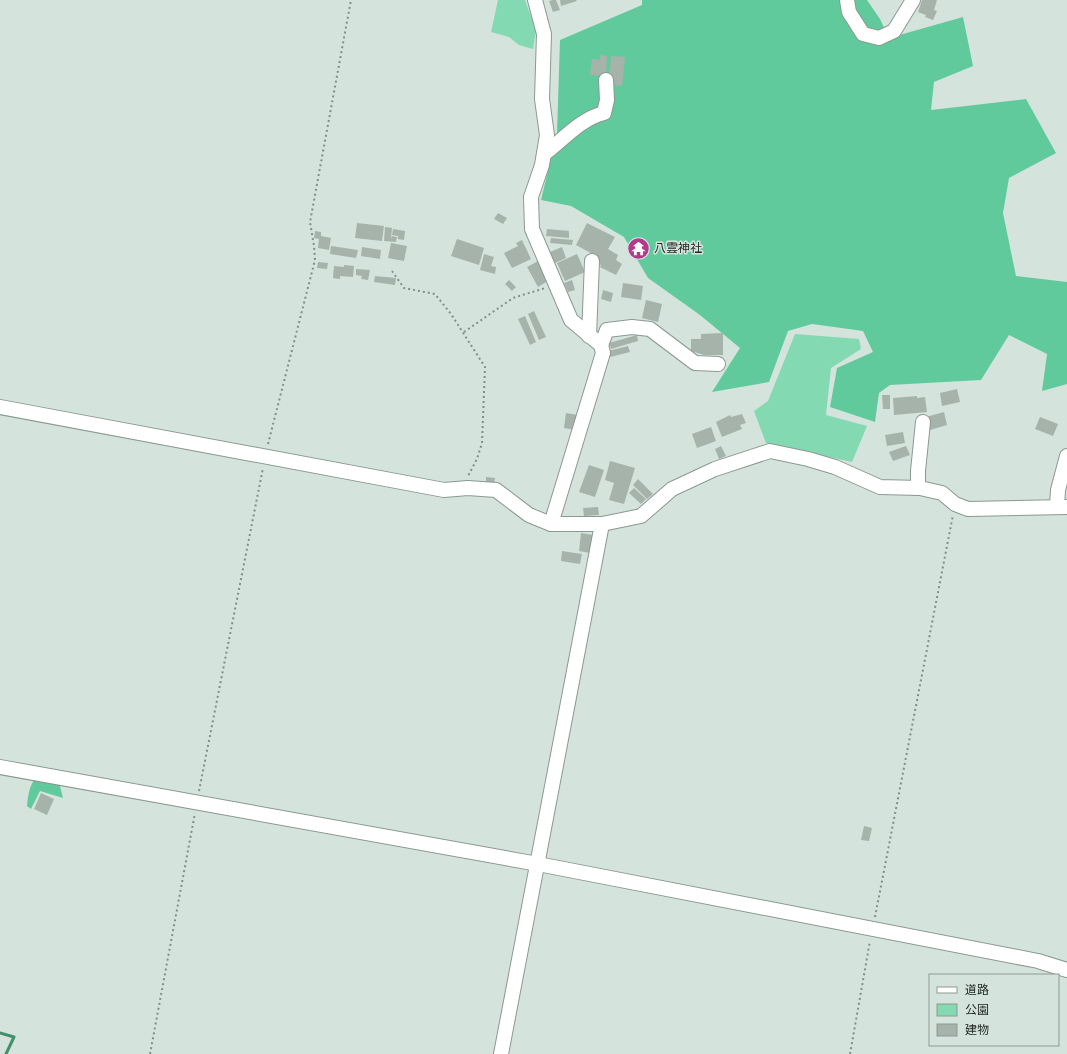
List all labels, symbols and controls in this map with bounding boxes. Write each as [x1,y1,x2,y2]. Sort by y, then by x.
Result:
temple icon: 八雲神社 [625,235,651,261]
place label: 八雲神社 [654,240,702,255]
legend [929,974,1059,1046]
text: 道路 [965,982,989,997]
text: 公園 [965,1002,989,1017]
text: 建物 [965,1022,989,1037]

